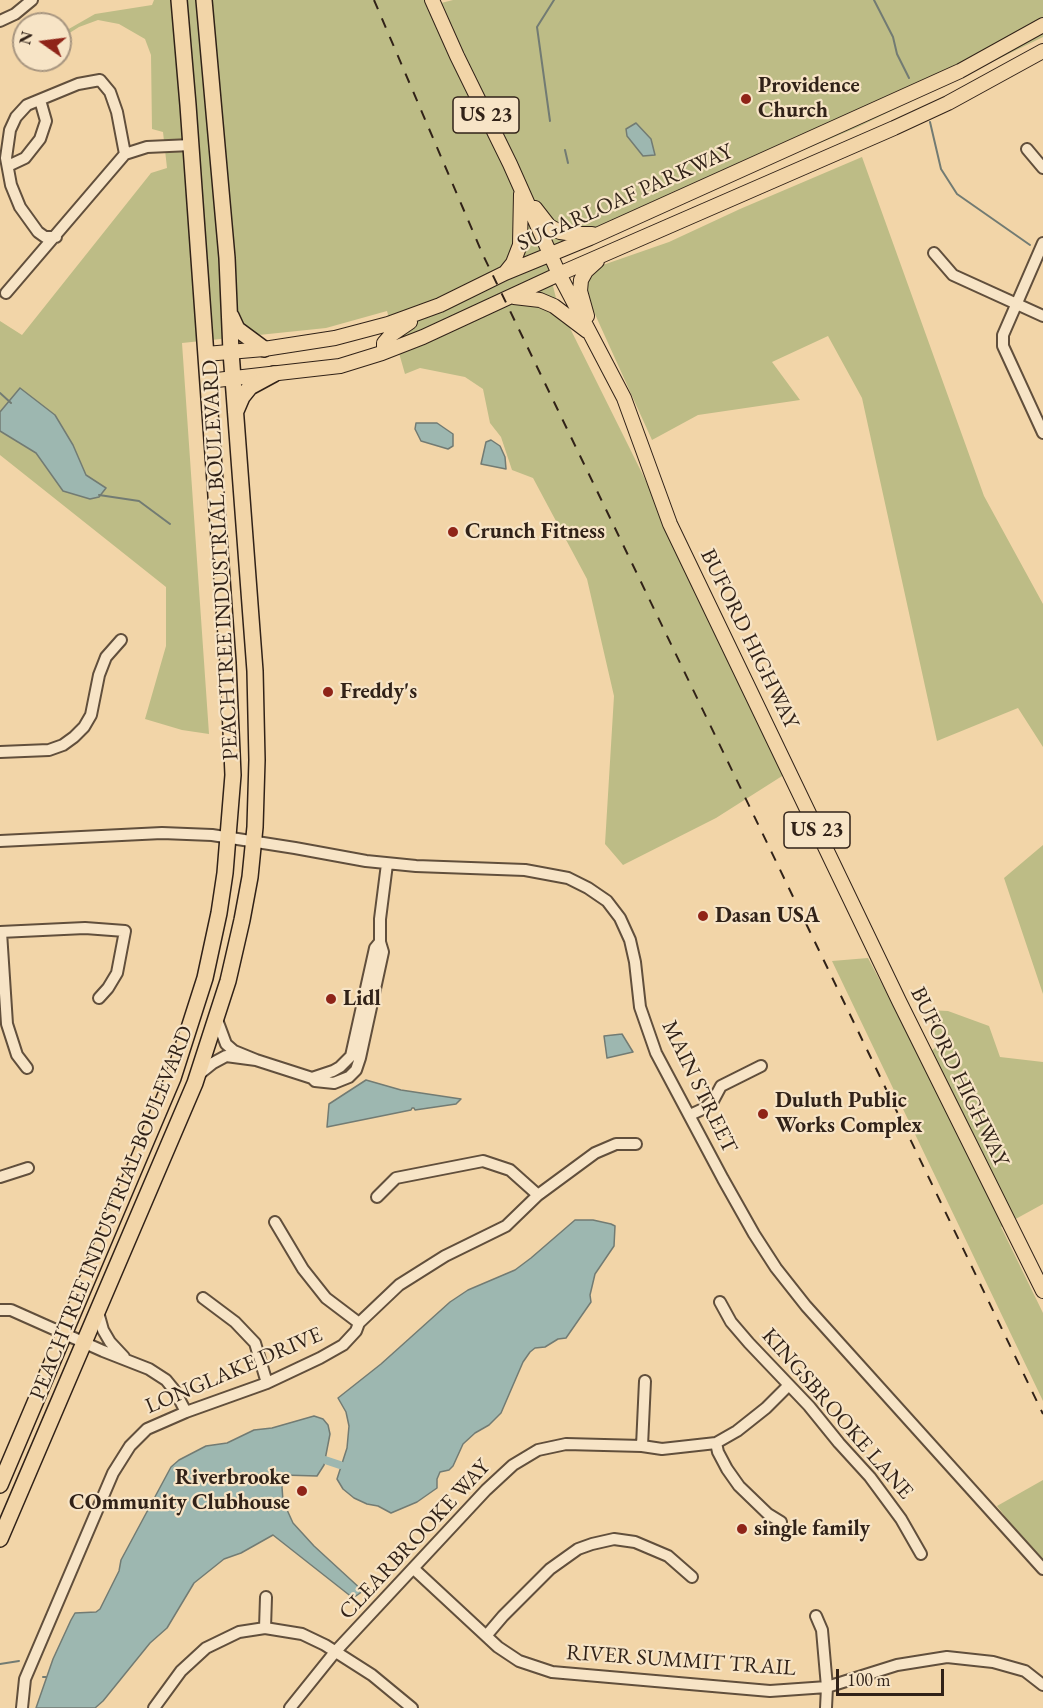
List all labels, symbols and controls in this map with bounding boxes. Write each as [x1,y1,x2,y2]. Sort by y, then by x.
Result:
north arrow [12,12,72,72]
text: N [14,29,38,47]
place label: Providence Church [758,73,860,124]
marker: Providence Church [739,92,753,106]
road number: US 23 [453,97,519,133]
street label: SUGARLOAF PARKWAY [513,139,737,257]
street label: PEACHTREE INDUSTRIAL BOULEVARD [197,359,245,761]
place label: Crunch Fitness [465,519,605,545]
marker: Crunch Fitness [446,525,460,539]
street label: BUFORD HIGHWAY [694,545,804,733]
place label: Freddy's [340,679,417,705]
marker: Freddy's [321,685,335,699]
road number: US 23 [784,812,850,848]
place label: Dasan USA [715,903,820,929]
marker: Dasan USA [696,909,710,923]
street label: BUFORD HIGHWAY [904,983,1014,1171]
place label: Lidl [343,986,381,1012]
marker: Lidl [324,992,338,1006]
street label: MAIN STREET [655,1016,743,1158]
street label: PEACHTREE INDUSTRIAL BOULEVARD [25,1022,199,1404]
place label: Duluth Public Works Complex [775,1088,922,1140]
marker: Duluth Public Works Complex [756,1107,770,1121]
street label: LONGLAKE DRIVE [141,1322,327,1420]
street label: KINGSBROOKE LANE [756,1323,918,1505]
street label: CLEARBROOKE WAY [334,1454,496,1626]
place label: Riverbrooke COmmunity Clubhouse [69,1465,290,1516]
marker: Riverbrooke COmmunity Clubhouse [295,1484,309,1498]
place label: single family [754,1516,870,1542]
marker: single family [735,1522,749,1536]
street label: RIVER SUMMIT TRAIL [565,1640,797,1682]
scale bar [839,1657,947,1695]
text: 100 m [847,1668,891,1691]

